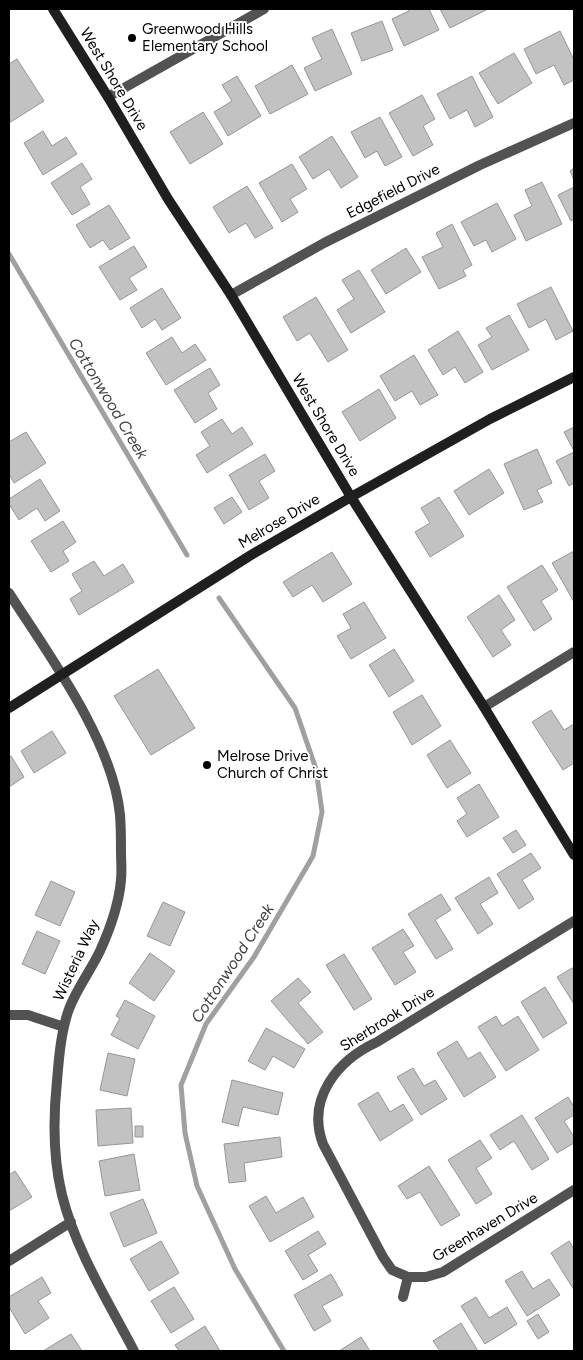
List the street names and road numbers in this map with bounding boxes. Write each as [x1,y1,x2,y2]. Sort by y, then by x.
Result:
street label: West Shore Drive [76,25,152,133]
street label: Edgefield Drive [343,160,443,222]
street label: West Shore Drive [288,371,364,479]
street label: Melrose Drive [235,490,323,552]
street label: Wisteria Way [49,916,103,1004]
street label: Sherbrook Drive [337,983,437,1055]
street label: Greenhaven Drive [429,1188,541,1266]

